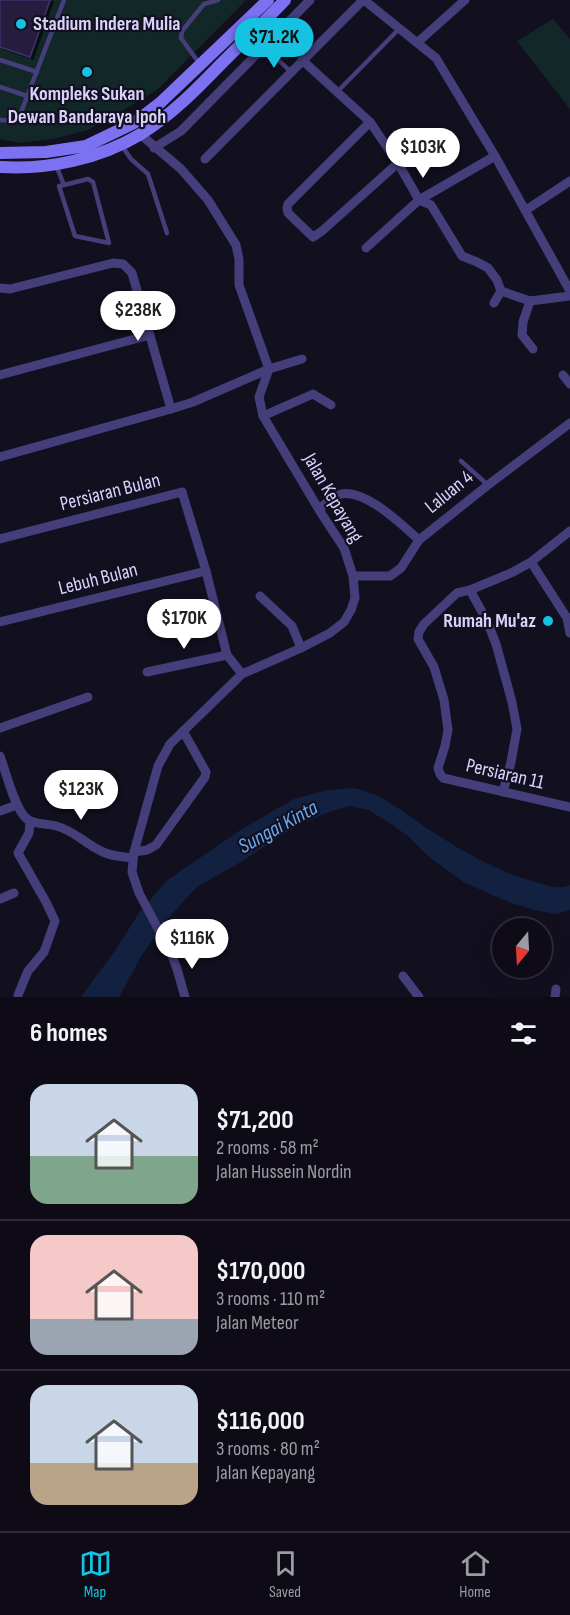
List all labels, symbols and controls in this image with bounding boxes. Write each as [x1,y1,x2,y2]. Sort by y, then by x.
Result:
place label: Stadium Indera Mulia [33,12,180,36]
marker: Stadium Indera Mulia [14,17,28,31]
pin: $71.2K [225,18,323,69]
text: $71.2K [249,25,299,49]
marker: Kompleks Sukan Dewan Bandaraya Ipoh [80,65,94,79]
place label: Kompleks Sukan Dewan Bandaraya Ipoh [8,82,166,129]
pin: $103K [381,128,465,179]
text: $103K [400,135,446,159]
pin: $238K [96,291,180,342]
text: $238K [114,298,162,322]
street label: Jalan Kepayang [297,448,368,547]
street label: Laluan 4 [420,465,478,519]
street label: Persiaran Bulan [57,468,163,516]
street label: Lebuh Bulan [56,558,140,600]
pin: $170K [142,599,226,650]
text: $170K [161,606,207,630]
place label: Rumah Mu'az [443,609,536,633]
marker: Rumah Mu'az [541,614,555,628]
street label: Persiaran 11 [464,753,546,795]
pin: $123K [39,770,123,821]
text: $123K [58,777,104,801]
water label: Sungai Kinta [234,795,323,859]
north arrow [492,918,552,978]
map controls [492,918,552,978]
pin: $116K [150,919,234,970]
text: $116K [169,926,215,950]
icon: filters [507,1017,540,1050]
text: 6 homes [30,1018,108,1049]
text: $71,200 [216,1105,294,1136]
icon: home [78,1108,150,1180]
text: 2 rooms · 58 m² [216,1136,319,1160]
text: Jalan Hussein Nordin [216,1160,352,1184]
text: $170,000 [216,1256,305,1287]
icon: home [78,1259,150,1331]
text: 3 rooms · 110 m² [216,1287,325,1311]
text: Jalan Meteor [216,1311,299,1335]
text: $116,000 [216,1406,305,1437]
icon: home [78,1409,150,1481]
text: 3 rooms · 80 m² [216,1437,320,1461]
text: Jalan Kepayang [216,1461,315,1485]
tab: Map [79,1547,112,1602]
tab: Saved [269,1547,302,1602]
tab: Home [459,1547,492,1602]

